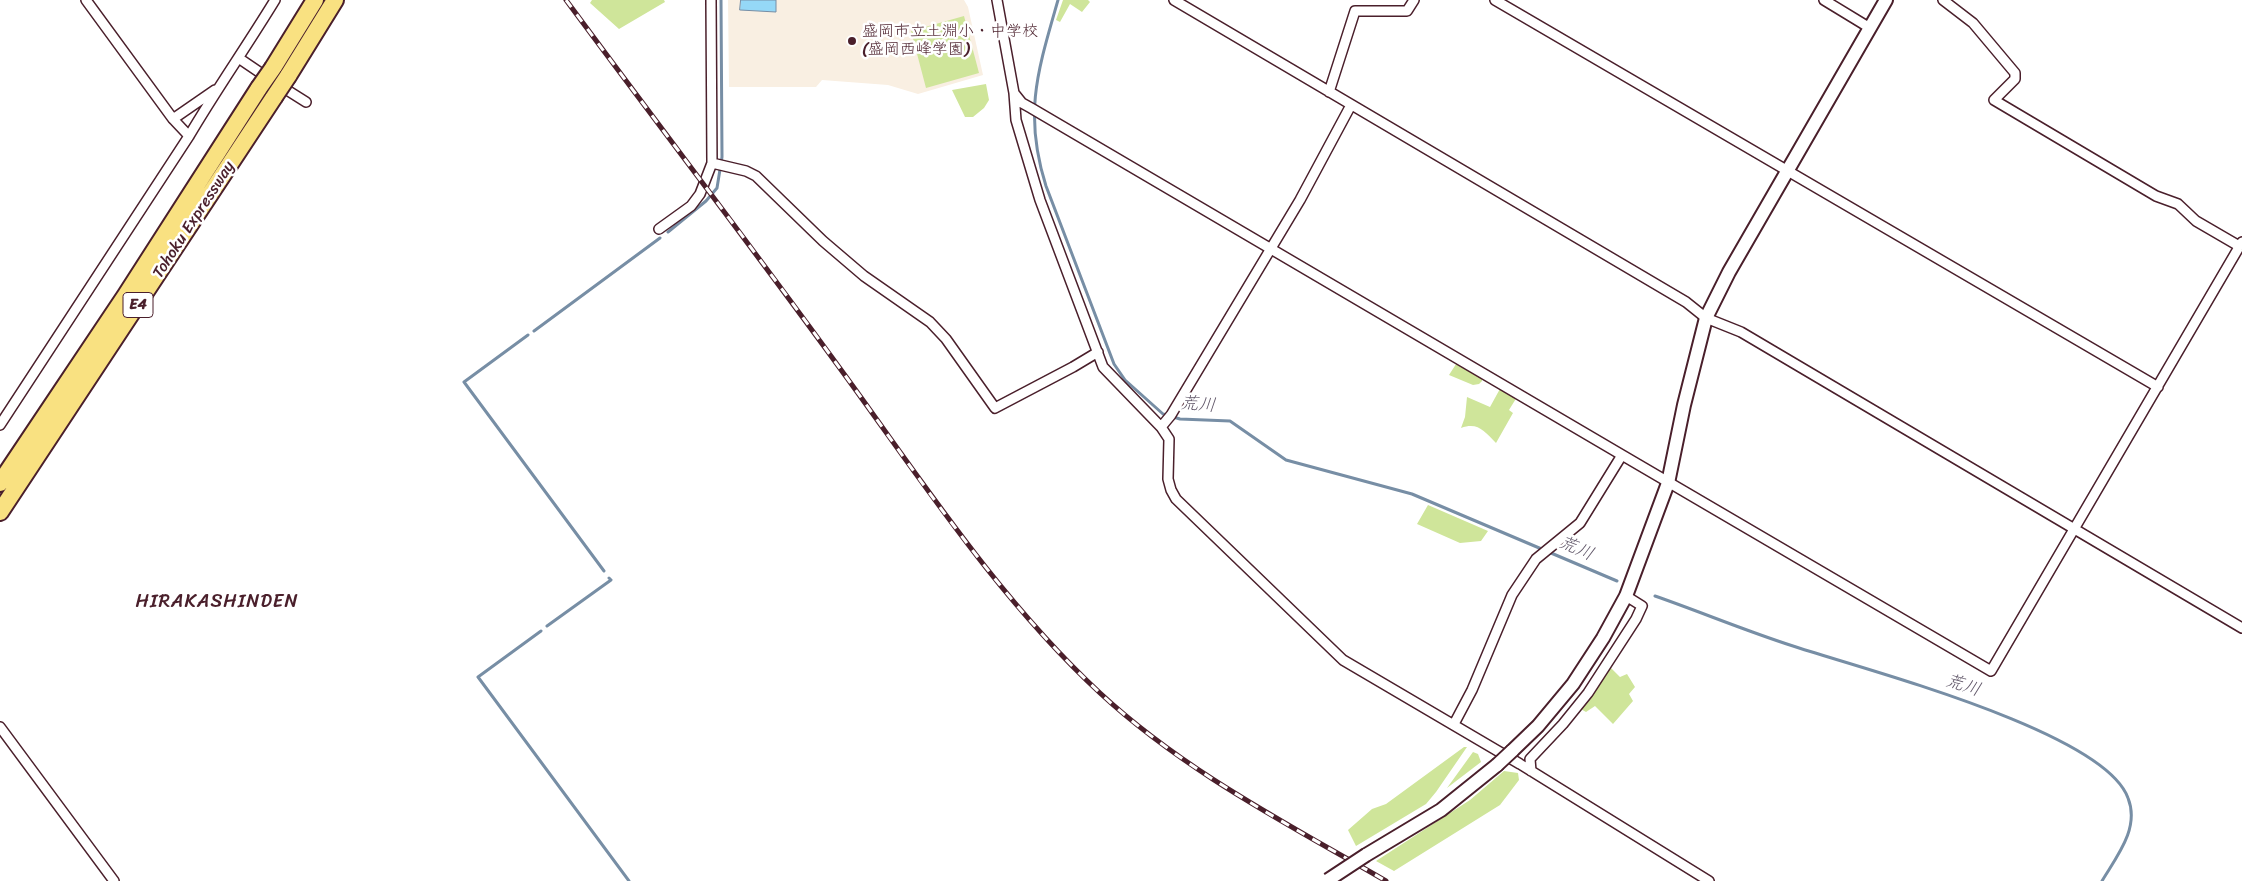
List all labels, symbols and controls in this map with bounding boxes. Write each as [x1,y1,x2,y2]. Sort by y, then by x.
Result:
place label: 盛岡市立土淵小・中学校 (盛岡西峰学園) [862,22,1038,60]
marker: 盛岡市立土淵小・中学校 (盛岡西峰学園) [846,35,858,47]
street label: Tohoku Expressway [149,158,239,282]
road number: E4 [123,292,153,318]
water label: 荒川 [1179,393,1217,417]
water label: 荒川 [1555,532,1597,566]
district label: HIRAKASHINDEN [134,591,300,613]
water label: 荒川 [1943,670,1983,702]

